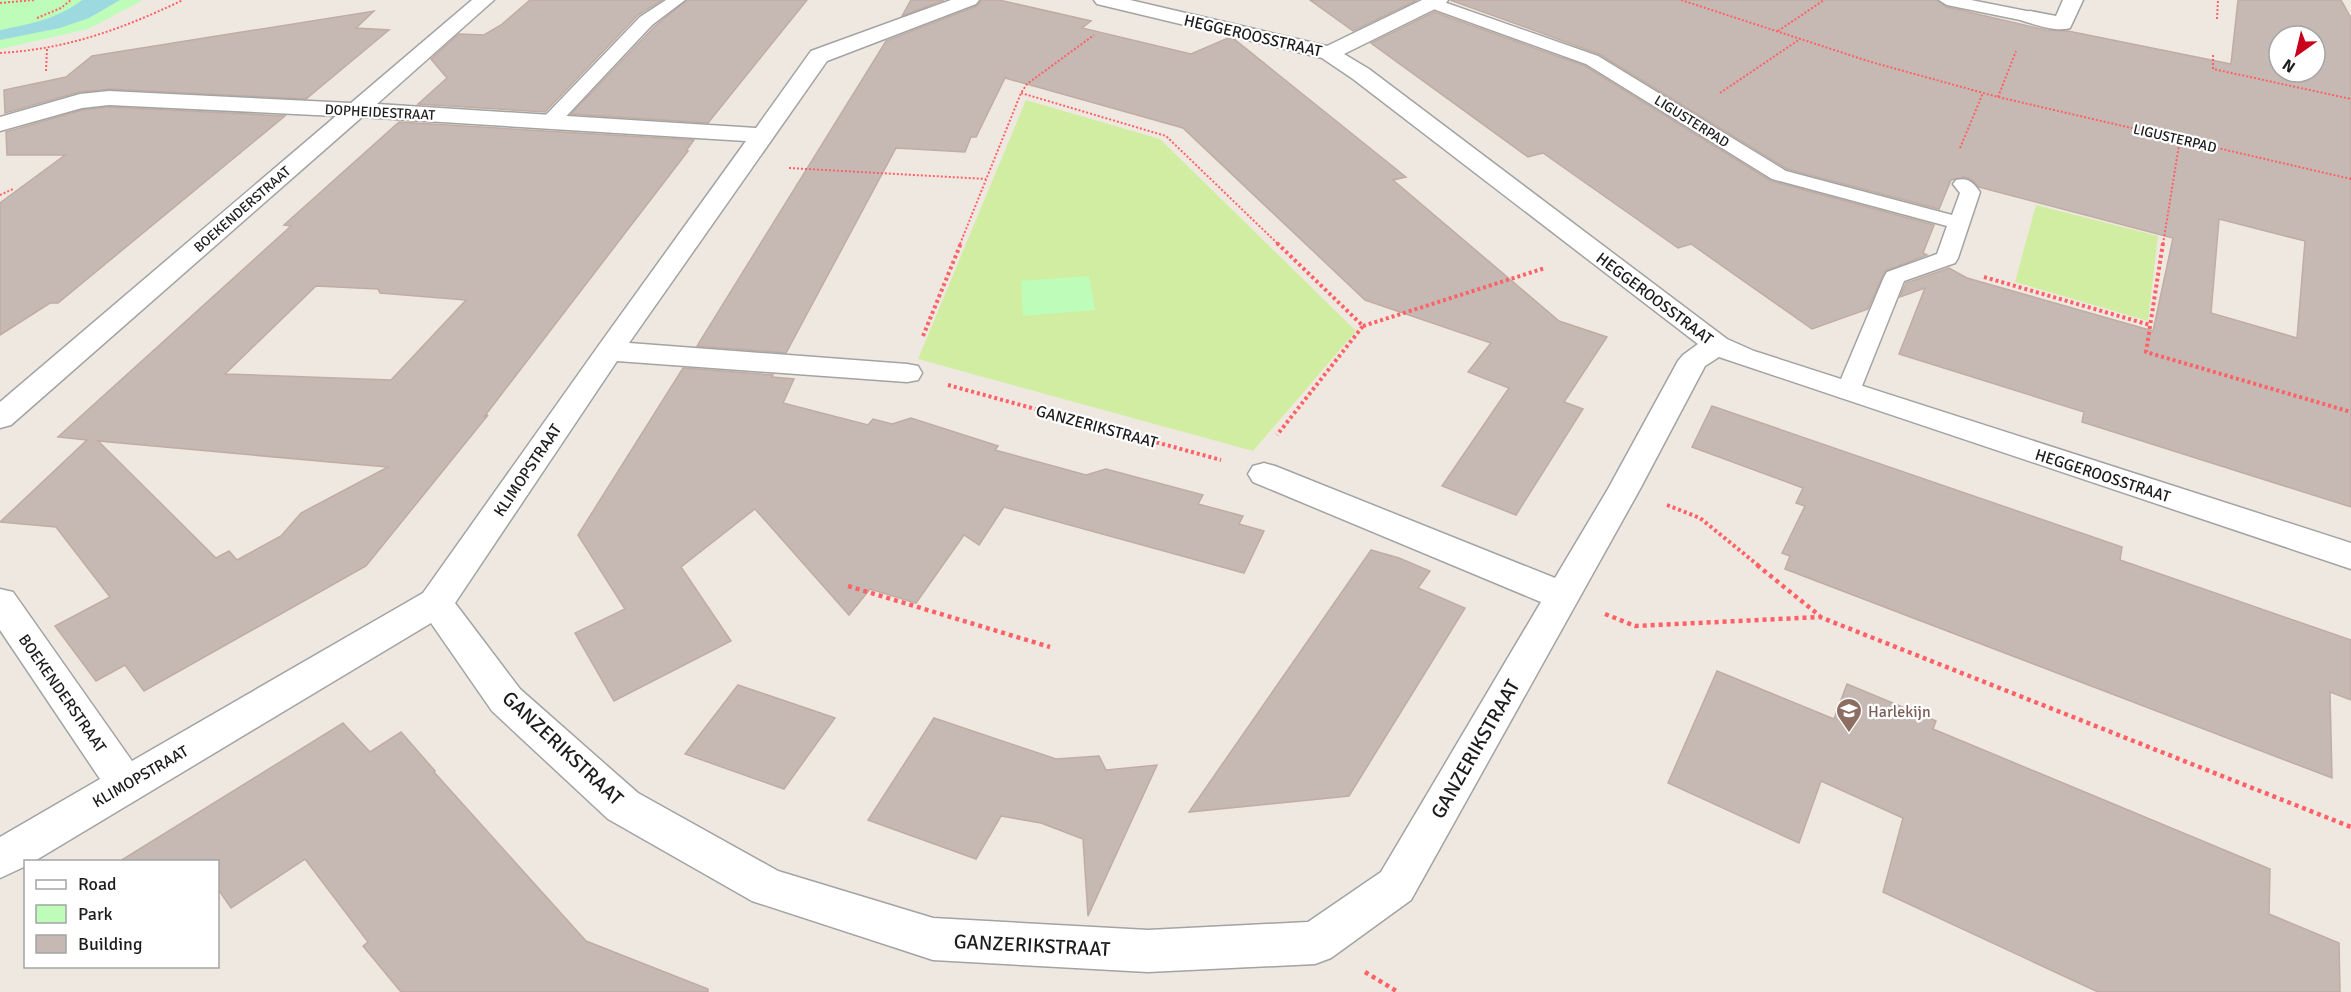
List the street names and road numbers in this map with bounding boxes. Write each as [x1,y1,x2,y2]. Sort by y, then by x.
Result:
street label: HEGGEROOSSTRAAT [1182,10,1324,62]
street label: LIGUSTERPAD [1651,92,1732,151]
street label: DOPHEIDESTRAAT [324,101,436,124]
street label: LIGUSTERPAD [2132,121,2218,156]
street label: BOEKENDERSTRAAT [190,163,294,256]
street label: HEGGEROOSSTRAAT [1592,248,1717,349]
street label: GANZERIKSTRAAT [1034,401,1160,453]
street label: KLIMOPSTRAAT [490,420,566,521]
street label: HEGGEROOSSTRAAT [2032,445,2173,507]
street label: BOEKENDERSTRAAT [14,630,111,757]
street label: GANZERIKSTRAAT [1425,675,1525,823]
street label: GANZERIKSTRAAT [497,686,629,811]
street label: KLIMOPSTRAAT [89,741,192,812]
street label: GANZERIKSTRAAT [953,929,1111,962]

